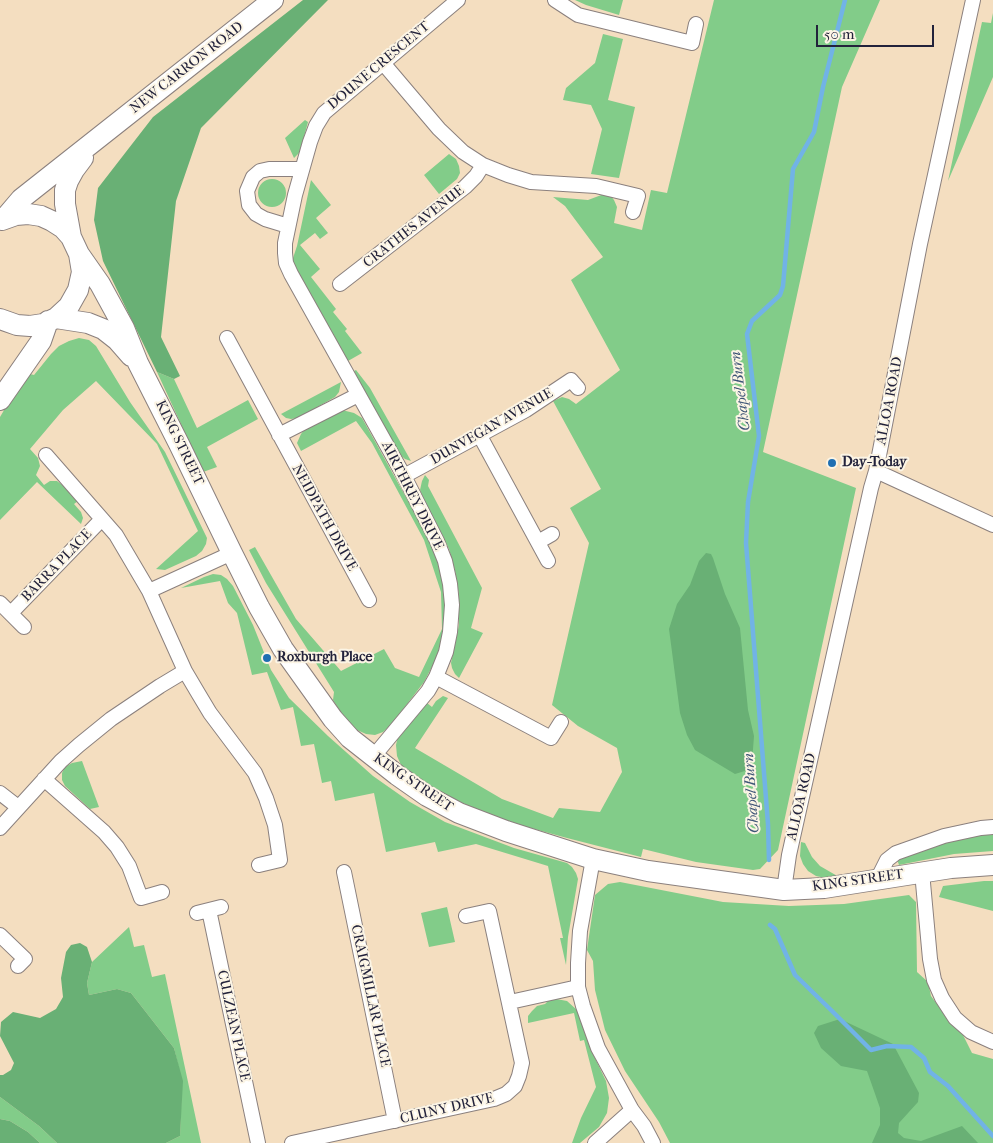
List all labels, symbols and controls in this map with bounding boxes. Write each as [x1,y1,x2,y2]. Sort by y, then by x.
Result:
scale bar [818,15,936,47]
street label: DOUNE CRESCENT [325,18,433,114]
street label: NEW CARRON ROAD [127,19,247,117]
text: 50 m [824,25,854,43]
street label: CRATHES AVENUE [360,182,468,272]
water label: Chapel Burn [727,350,755,432]
street label: ALLOA ROAD [873,356,907,446]
street label: DUNVEGAN AVENUE [428,385,556,469]
street label: KING STREET [151,398,207,488]
street label: AIRTHREY DRIVE [377,439,447,553]
place label: Day-Today [842,455,907,471]
marker: Day-Today [826,457,838,469]
street label: NEIDPATH DRIVE [288,462,360,574]
street label: BARRA PLACE [18,526,96,606]
place label: Roxburgh Place [277,650,372,666]
marker: Roxburgh Place [261,652,273,664]
street label: KING STREET [370,750,456,816]
water label: Chapel Burn [740,752,764,834]
street label: ALLOA ROAD [784,752,820,842]
street label: KING STREET [811,866,905,896]
street label: CRAIGMILLAR PLACE [347,923,393,1069]
street label: CULZEAN PLACE [213,969,253,1083]
street label: CLUNY DRIVE [398,1090,496,1128]

